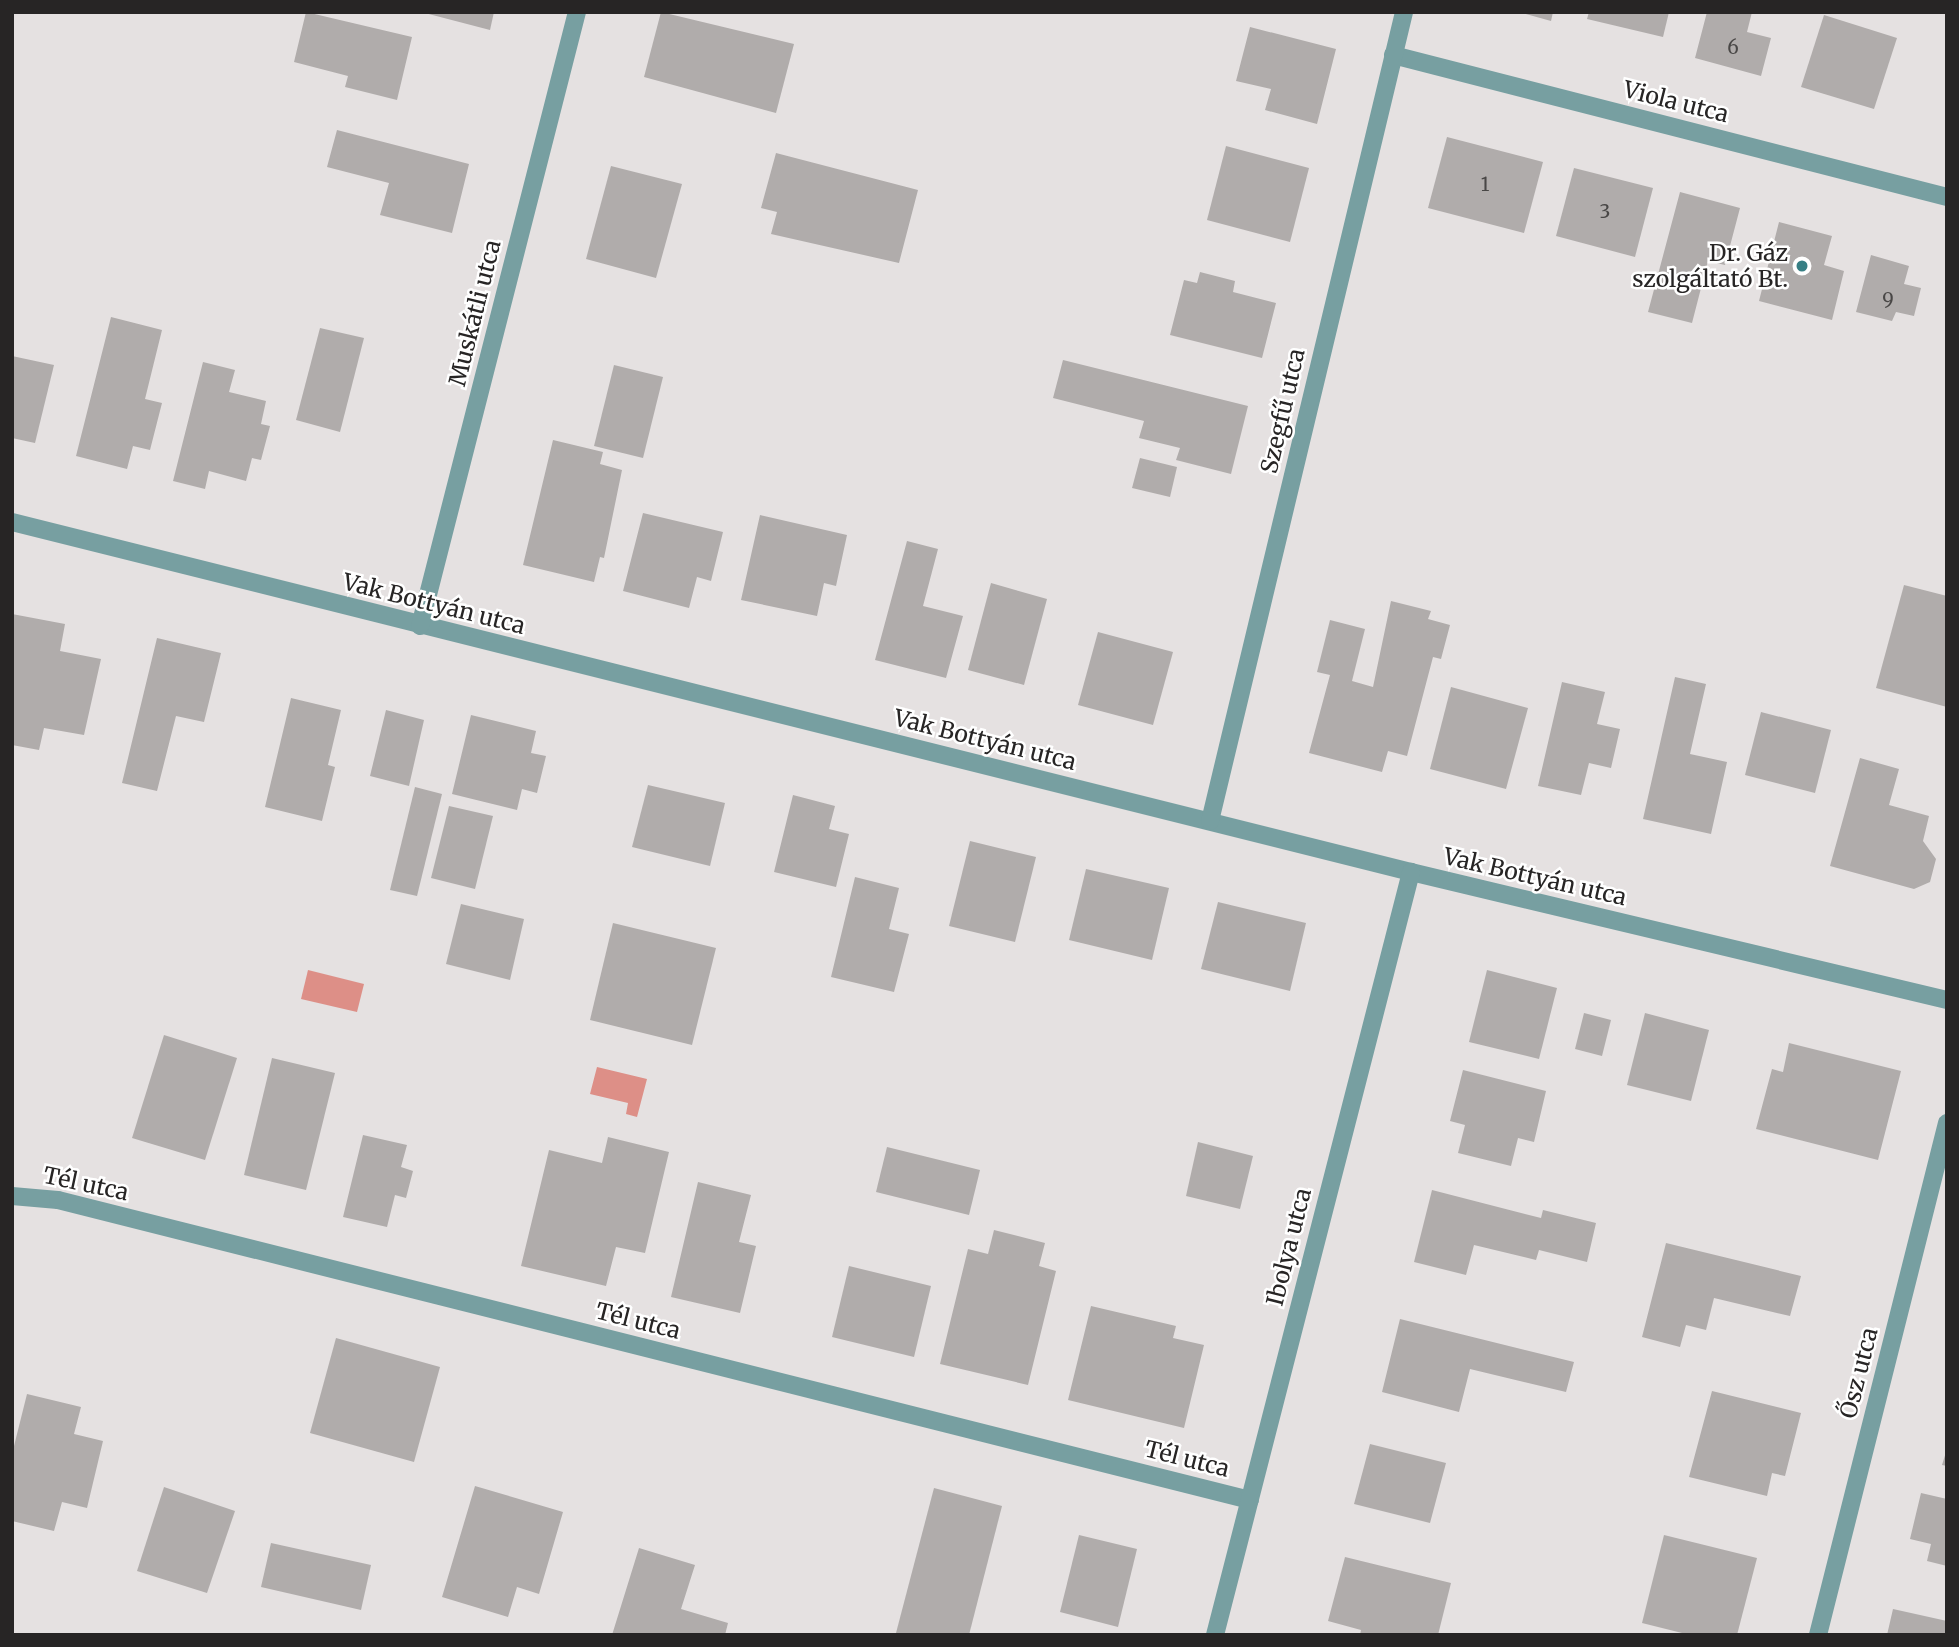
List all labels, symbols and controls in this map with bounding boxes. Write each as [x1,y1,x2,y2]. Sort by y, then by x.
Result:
house number: 6 [1727,37,1739,59]
street label: Viola utca [1621,76,1731,128]
house number: 1 [1481,174,1489,196]
house number: 3 [1600,201,1610,223]
street label: Muskátli utca [443,237,507,389]
place label: Dr. Gáz szolgáltató Bt. [1632,239,1788,293]
marker: Dr. Gáz szolgáltató Bt. [1794,258,1810,274]
house number: 9 [1882,289,1894,311]
street label: Szegfű utca [1255,346,1311,476]
street label: Vak Bottyán utca [340,568,528,640]
street label: Vak Bottyán utca [891,704,1079,776]
street label: Vak Bottyán utca [1441,843,1629,911]
street label: Tél utca [41,1162,131,1206]
street label: Ibolya utca [1261,1185,1317,1309]
street label: Tél utca [593,1297,683,1345]
street label: Ősz utca [1834,1325,1884,1421]
street label: Tél utca [1142,1435,1232,1483]

